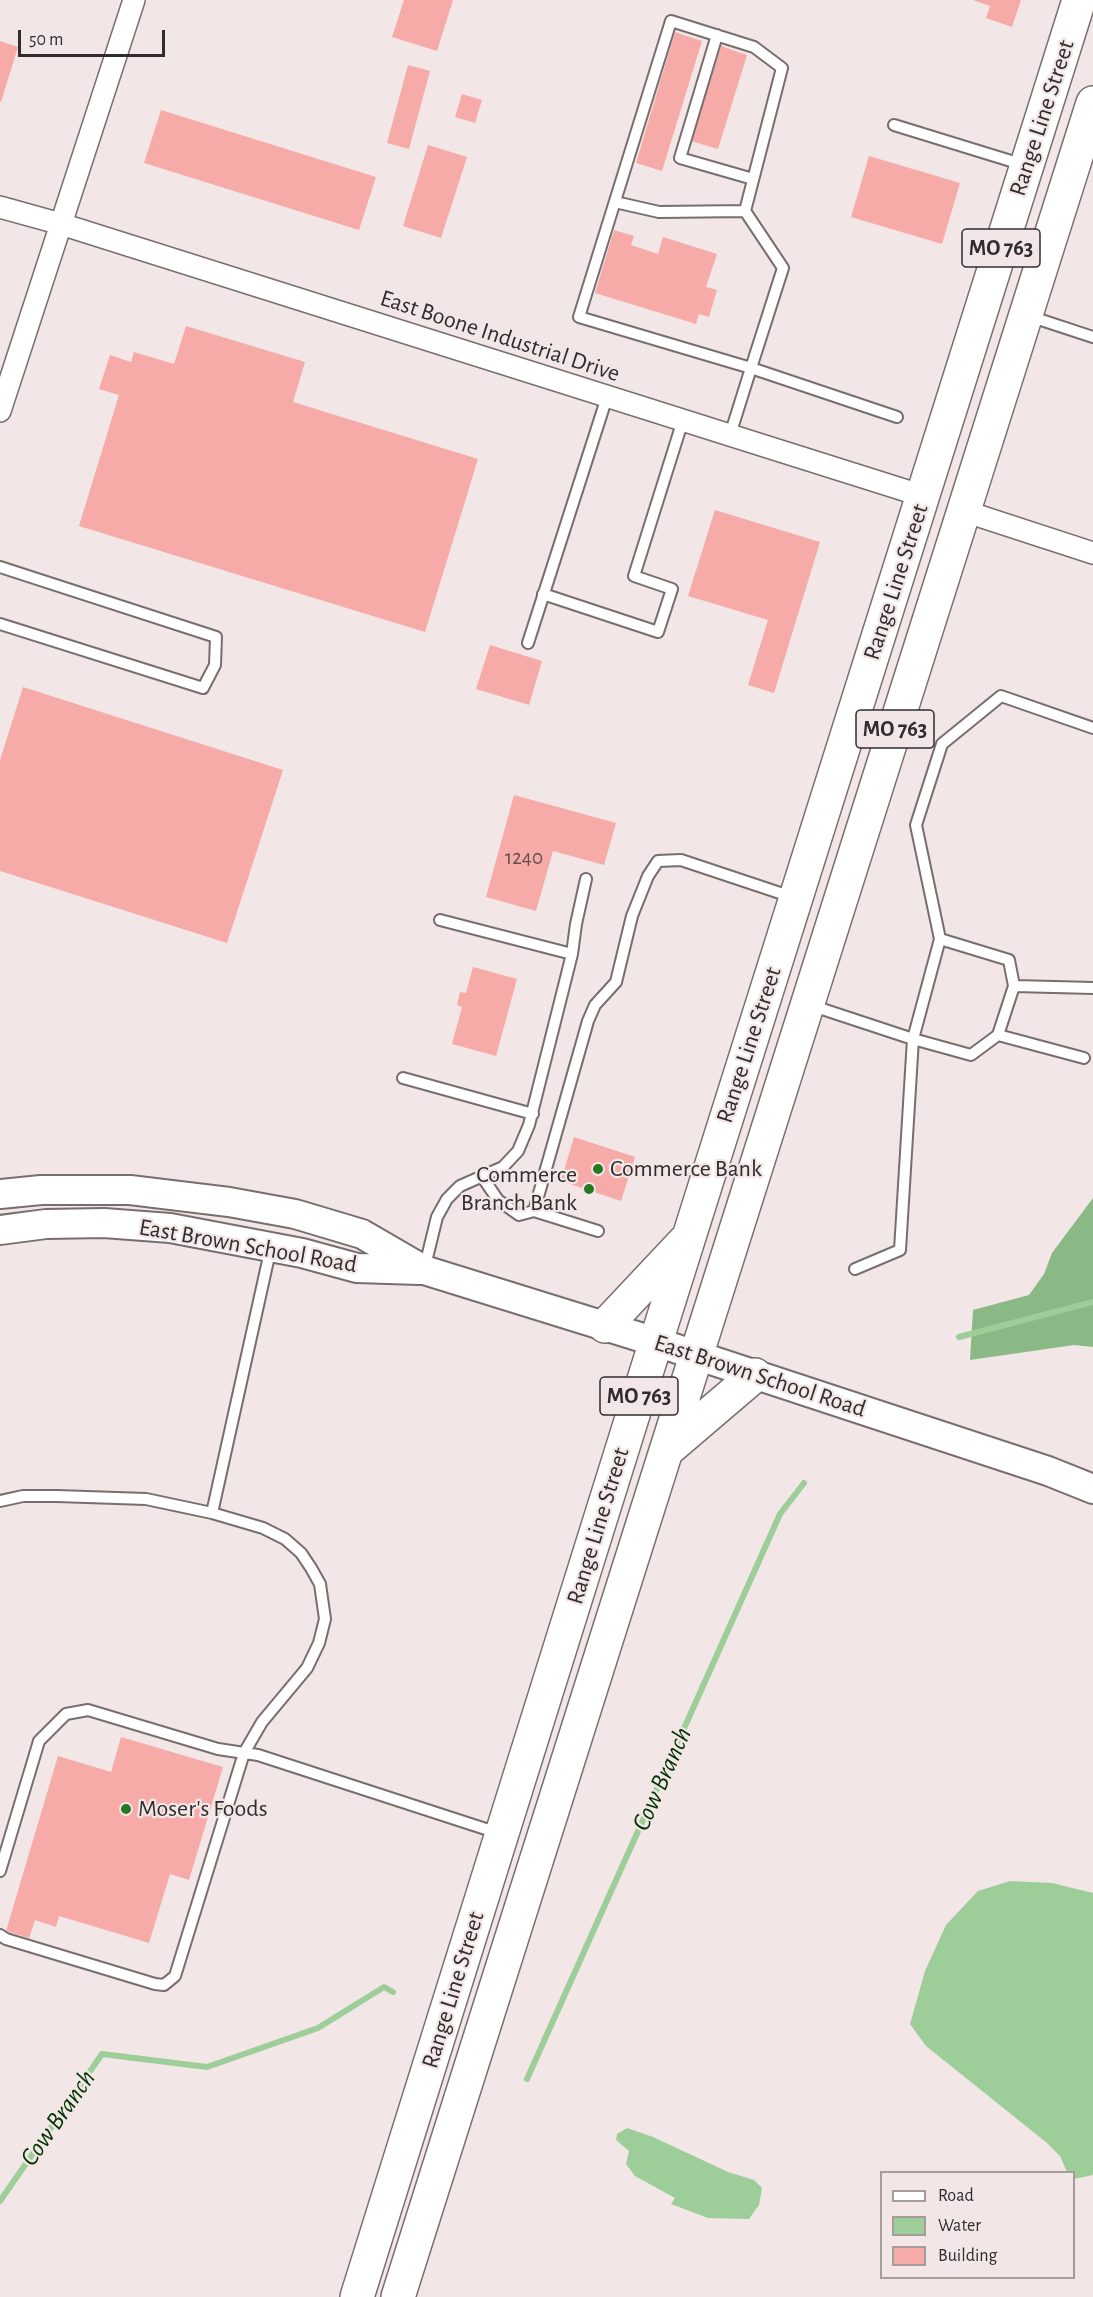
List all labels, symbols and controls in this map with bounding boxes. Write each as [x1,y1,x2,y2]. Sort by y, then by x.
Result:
scale bar [21,18,168,56]
text: 50 m [29,31,63,49]
street label: Range Line Street [1003,36,1081,200]
road number: MO 763 [962,229,1040,267]
street label: East Boone Industrial Drive [377,284,623,388]
street label: Range Line Street [857,500,935,664]
road number: MO 763 [856,710,934,748]
house number: 1240 [505,845,543,871]
street label: Range Line Street [710,963,788,1127]
place label: Commerce Bank [610,1155,762,1183]
place label: Commerce Branch Bank [461,1161,577,1217]
marker: Commerce Bank [591,1162,605,1176]
marker: Commerce Branch Bank [582,1182,596,1196]
street label: East Brown School Road [137,1213,359,1279]
street label: East Brown School Road [651,1328,869,1424]
road number: MO 763 [600,1377,678,1415]
street label: Range Line Street [560,1444,636,1608]
water label: Cow Branch [625,1722,699,1836]
place label: Moser's Foods [138,1795,268,1823]
marker: Moser's Foods [119,1802,133,1816]
street label: Range Line Street [415,1908,491,2072]
water label: Cow Branch [14,2064,102,2172]
legend [880,2171,1075,2279]
text: Road [938,2187,974,2205]
text: Water [938,2217,981,2235]
text: Building [938,2247,997,2265]

